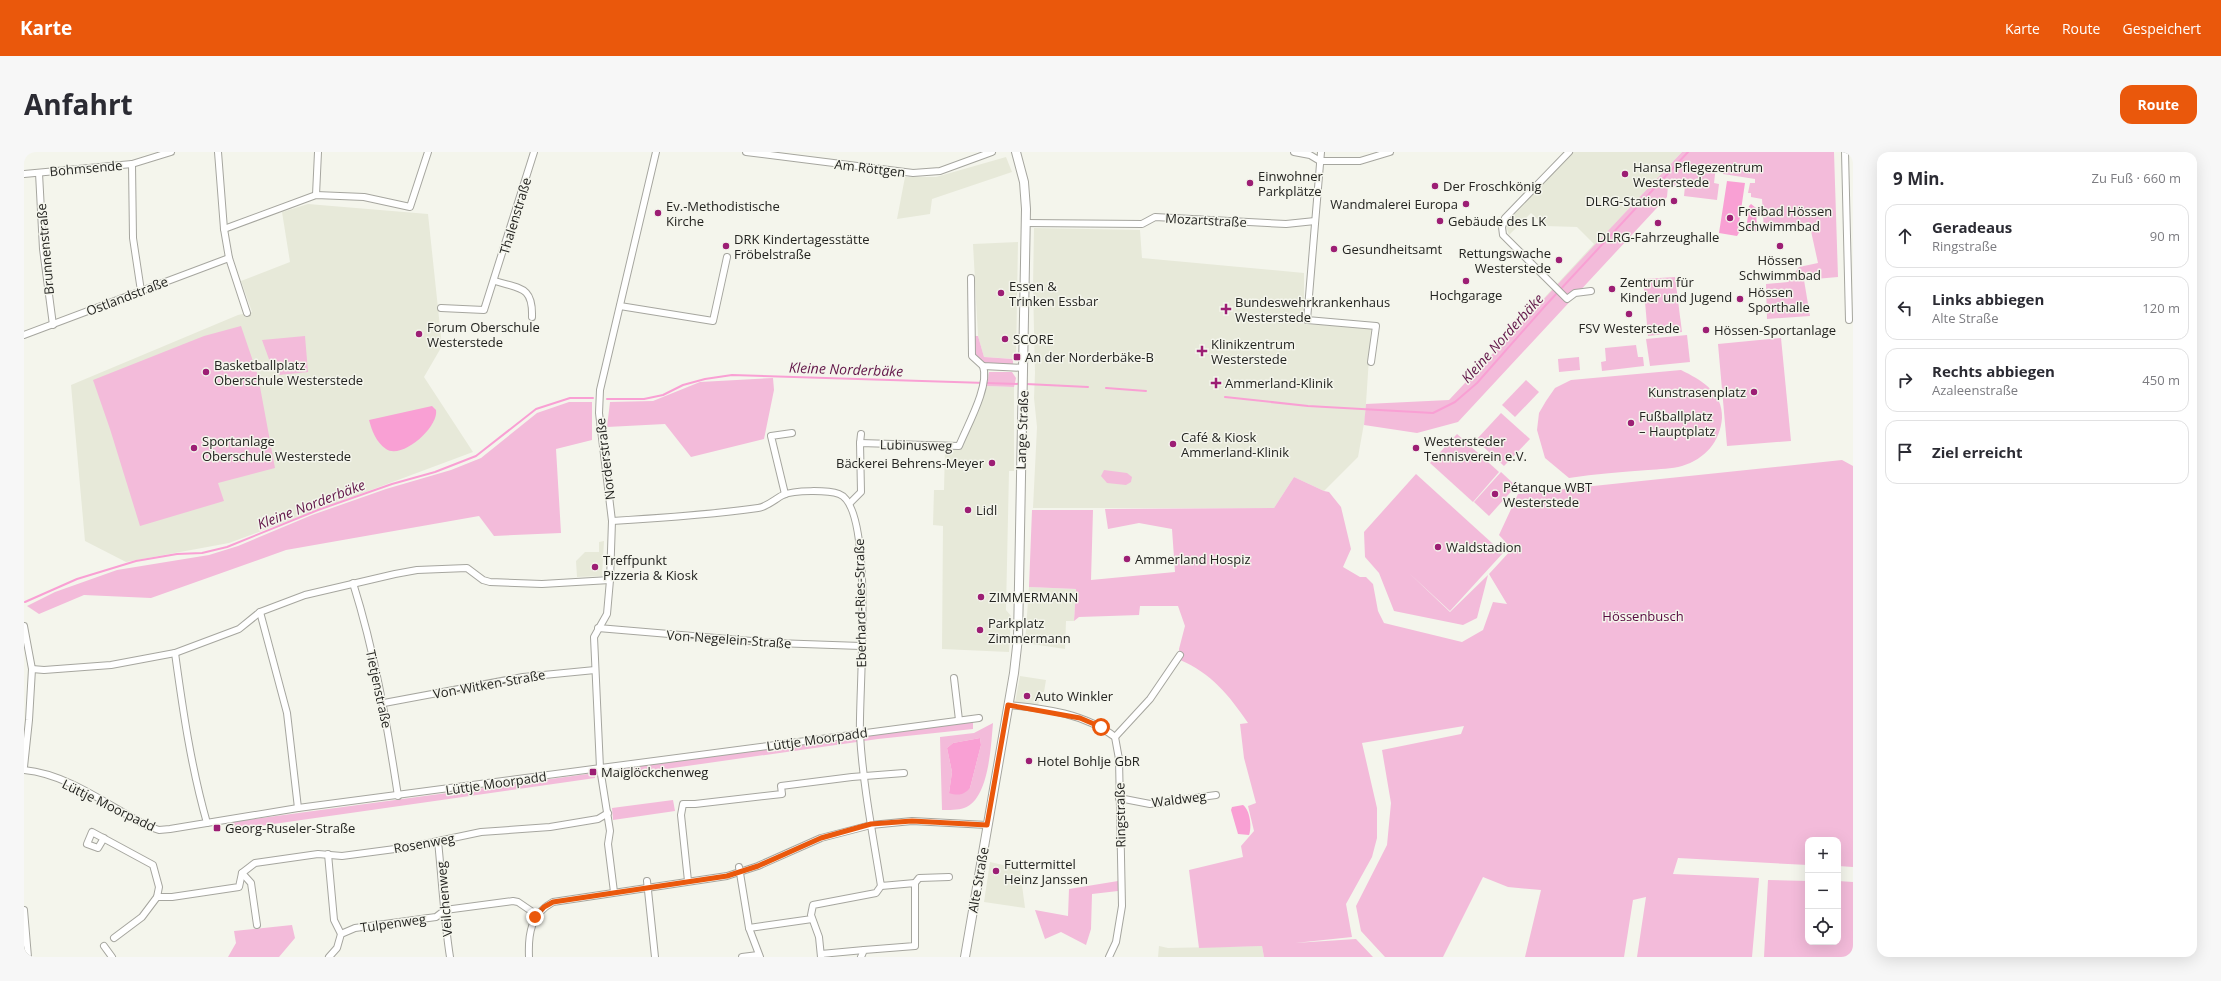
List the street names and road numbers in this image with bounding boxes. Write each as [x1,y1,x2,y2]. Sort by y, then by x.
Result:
street label: Am Röttgen [834,155,906,181]
street label: Bohmsende [49,156,123,180]
street label: Thalenstraße [495,175,535,257]
street label: Brunnenstraße [32,203,58,295]
street label: Mozartstraße [1165,209,1247,231]
street label: Ostlandstraße [84,272,170,320]
street label: Lange Straße [1012,390,1032,470]
street label: Norderstraße [591,417,619,501]
street label: Lubinusweg [880,435,952,455]
street label: Eberhard-Ries-Straße [850,538,870,668]
street label: Von-Negelein-Straße [666,626,792,652]
street label: Tietjenstraße [362,648,396,730]
street label: Von-Witken-Straße [431,665,547,703]
street label: Lüttje Moorpadd [765,723,869,755]
street label: Lüttje Moorpadd [444,767,548,799]
street label: Lüttje Moorpadd [59,775,159,835]
street label: Ringstraße [1110,782,1130,848]
street label: Waldweg [1151,787,1207,811]
street label: Rosenweg [392,829,456,857]
street label: Alte Straße [963,846,993,914]
street label: Veilchenweg [432,861,456,937]
street label: Tulpenweg [359,909,427,937]

